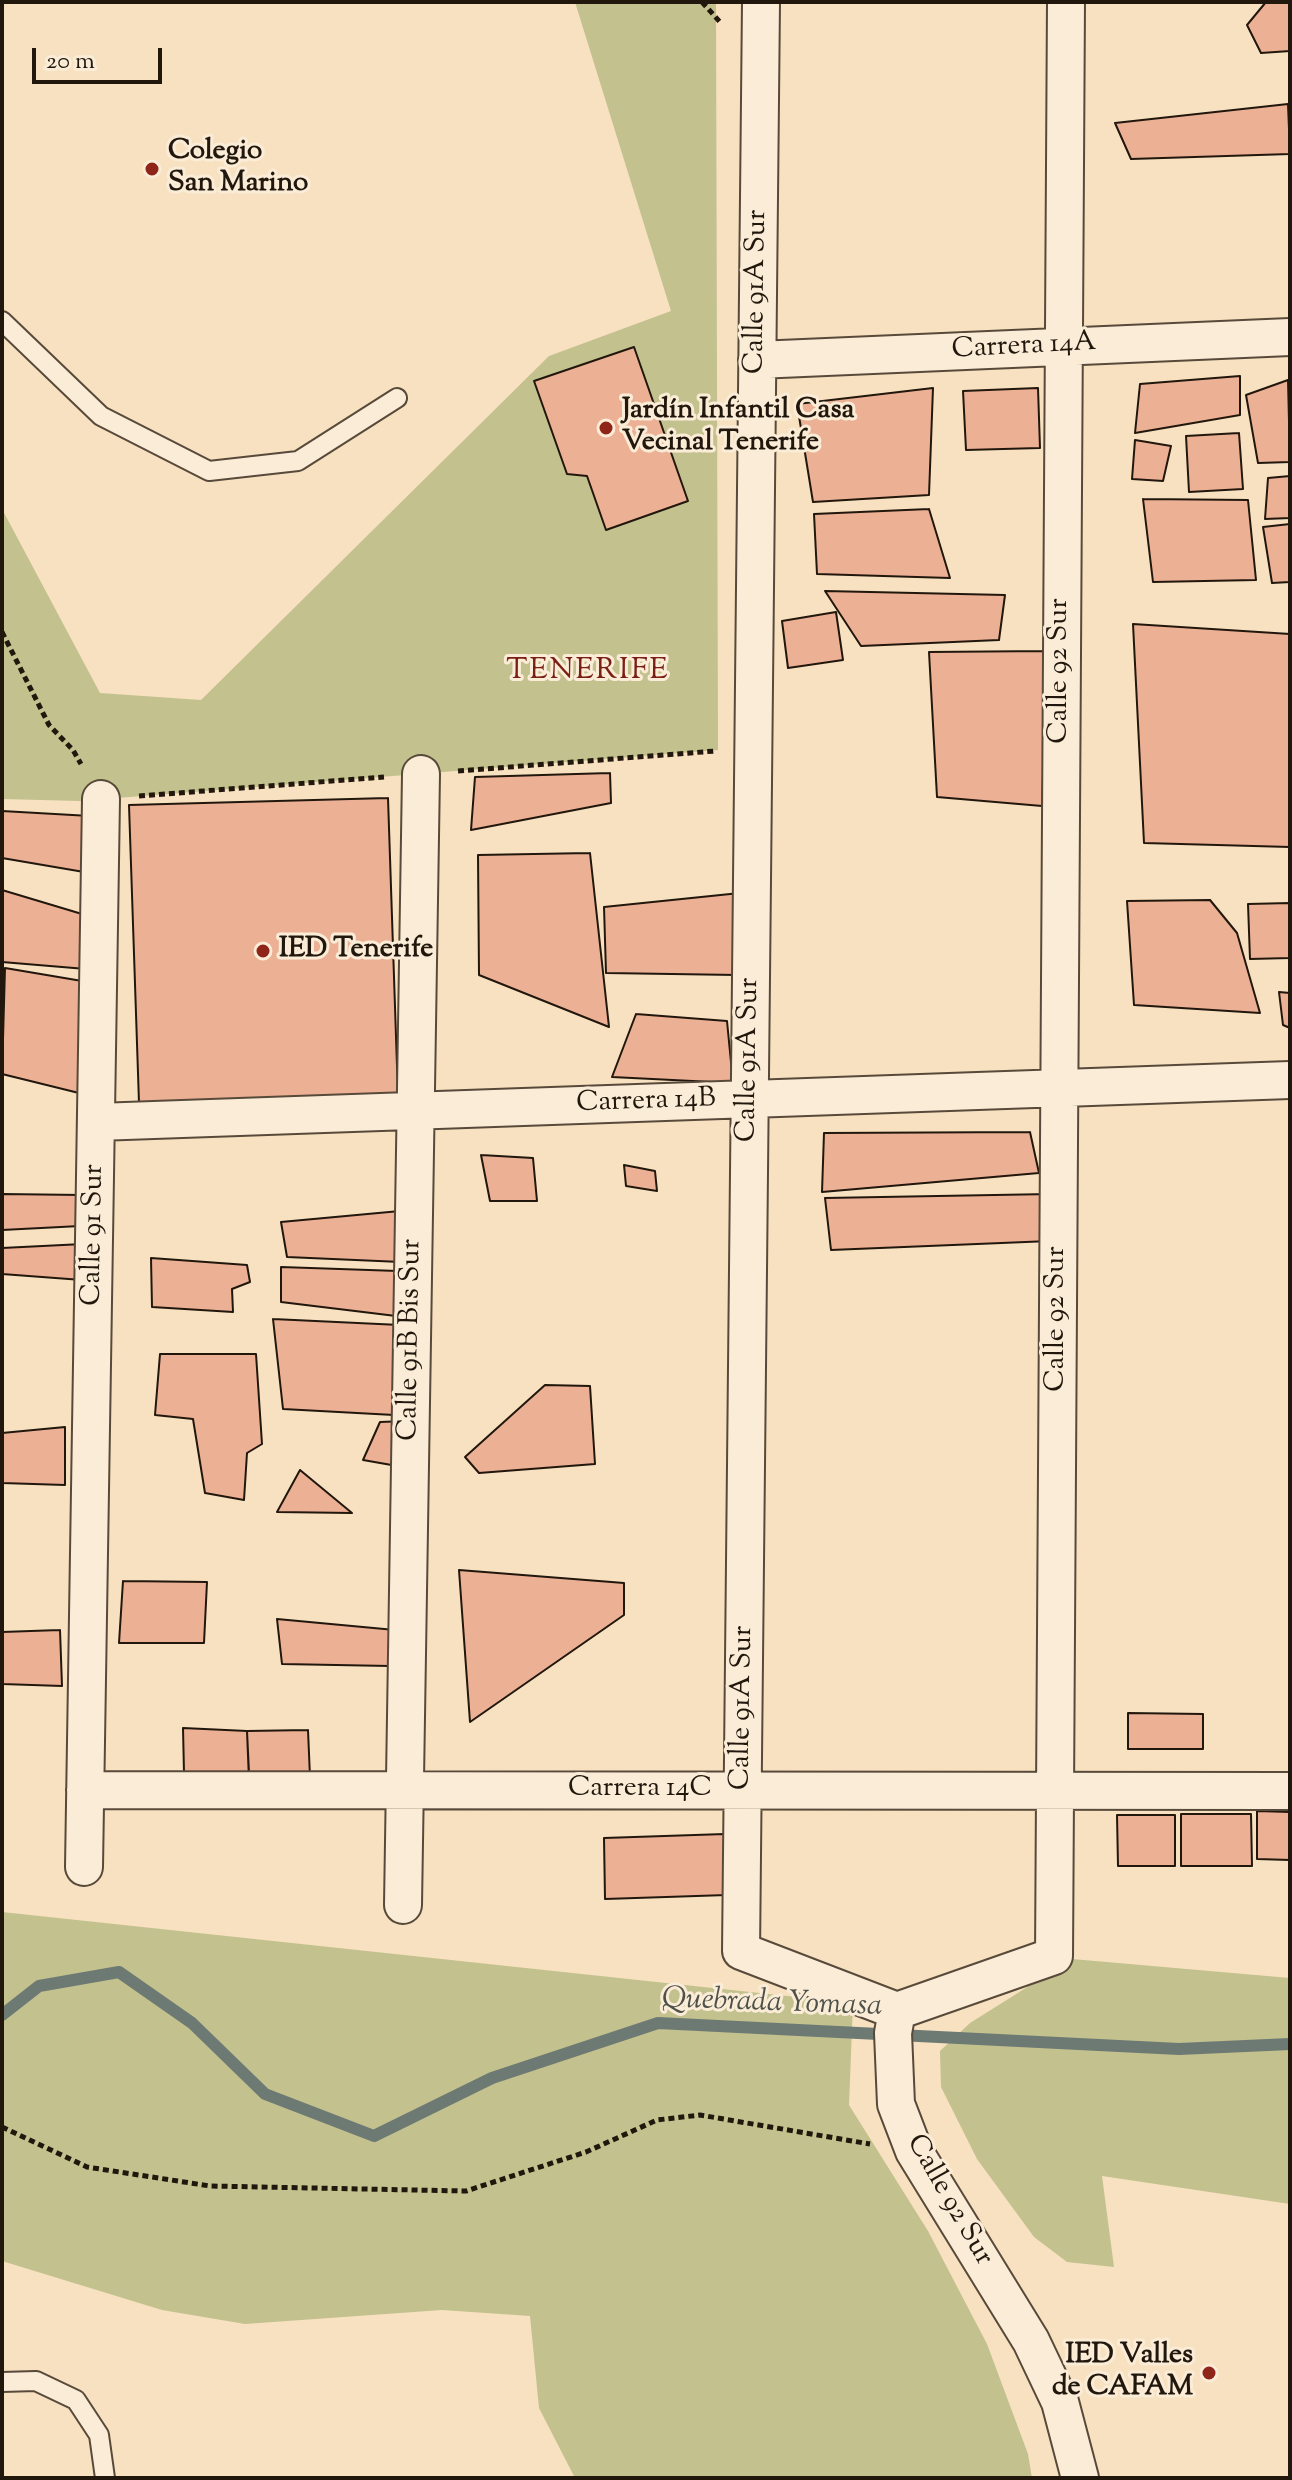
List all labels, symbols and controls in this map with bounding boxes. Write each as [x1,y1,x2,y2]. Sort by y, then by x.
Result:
scale bar [36,32,166,82]
text: 20 m [46,45,95,79]
place label: Colegio San Marino [168,136,308,202]
marker: Colegio San Marino [143,160,161,178]
street label: Calle 91A Sur [740,209,776,375]
street label: Carrera 14A [951,327,1097,369]
place label: Jardín Infantil Casa Vecinal Tenerife [622,395,854,461]
marker: Jardín Infantil Casa Vecinal Tenerife [597,419,615,437]
street label: Calle 92 Sur [1044,598,1078,744]
district label: TENERIFE [506,655,670,691]
place label: IED Tenerife [279,934,433,968]
marker: IED Tenerife [254,942,272,960]
street label: Calle 91A Sur [732,977,768,1143]
street label: Carrera 14B [576,1084,716,1122]
street label: Calle 91 Sur [77,1164,113,1306]
street label: Calle 91B Bis Sur [393,1239,431,1441]
street label: Calle 92 Sur [1041,1246,1075,1392]
street label: Calle 91A Sur [726,1625,762,1791]
street label: Carrera 14C [568,1773,712,1807]
water label: Quebrada Yomasa [661,1983,883,2027]
street label: Calle 92 Sur [897,2130,999,2272]
place label: IED Valles de CAFAM [1052,2340,1193,2406]
marker: IED Valles de CAFAM [1200,2364,1218,2382]

